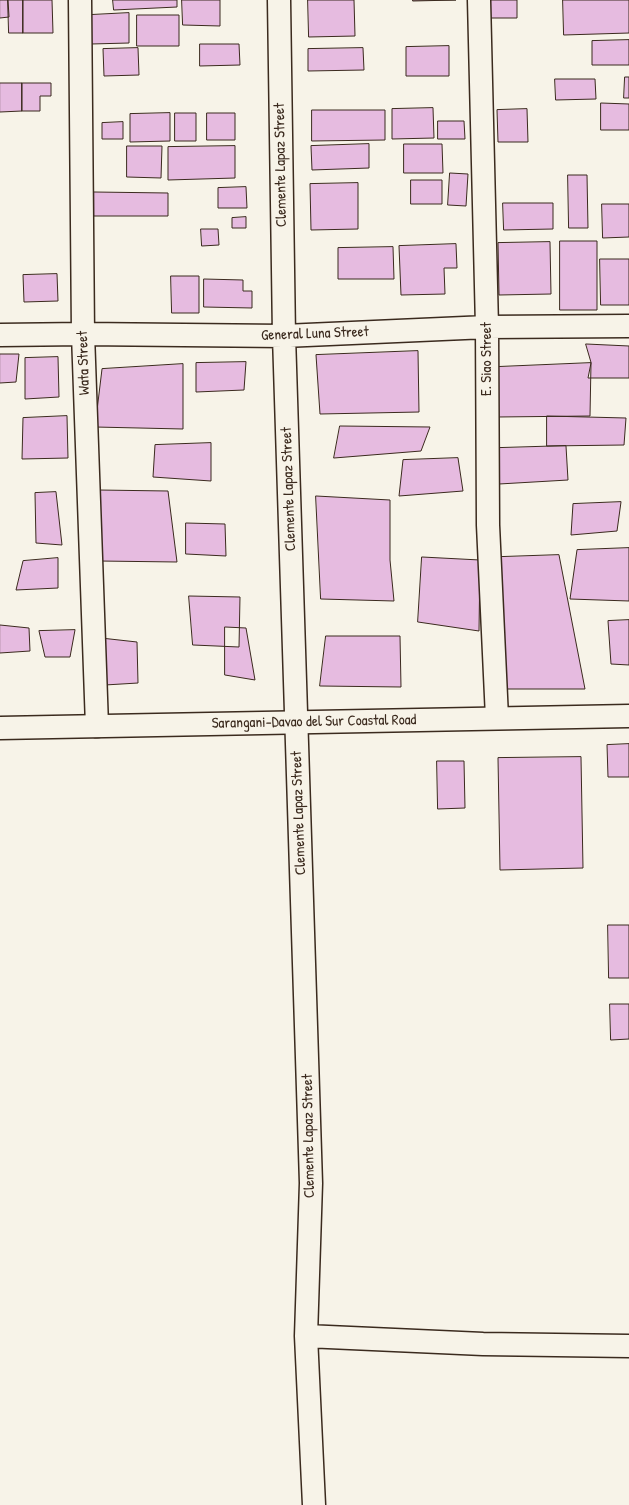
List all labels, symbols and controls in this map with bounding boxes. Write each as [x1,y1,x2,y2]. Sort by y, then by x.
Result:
street label: Clemente Lapaz Street [271,103,291,227]
street label: E. Siao Street [478,322,496,396]
street label: General Luna Street [261,323,369,345]
street label: Wata Street [74,330,94,396]
street label: Clemente Lapaz Street [278,427,300,551]
street label: Sarangani-Davao del Sur Coastal Road [212,711,416,733]
street label: Clemente Lapaz Street [288,751,310,875]
street label: Clemente Lapaz Street [299,1074,319,1198]

